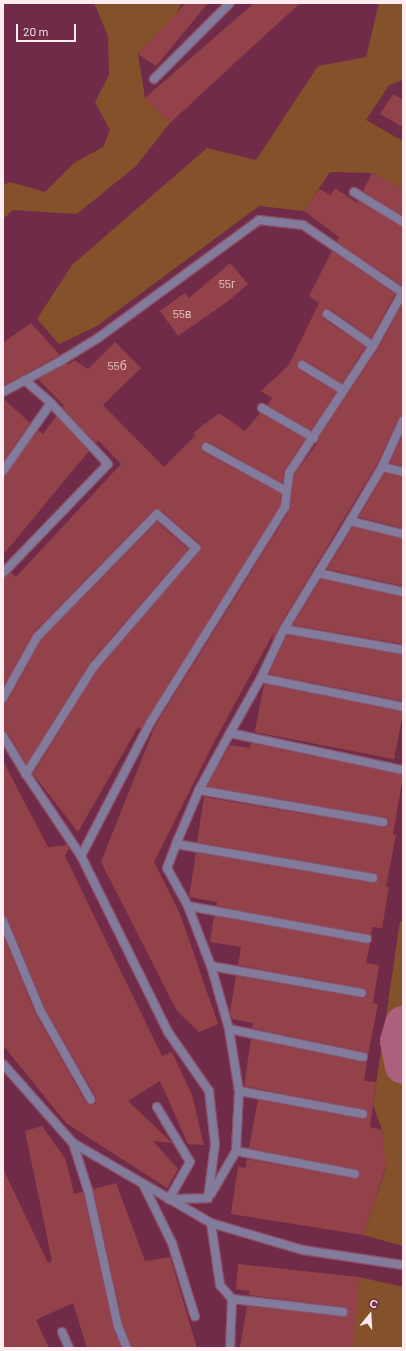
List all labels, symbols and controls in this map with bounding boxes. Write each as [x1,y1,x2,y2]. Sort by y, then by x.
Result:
scale bar [18,16,78,42]
text: 20 m [23,24,49,38]
house number: 55г [219,277,235,291]
house number: 55в [173,307,191,321]
house number: 55б [107,359,127,373]
north arrow [350,1295,390,1335]
text: С [368,1296,380,1311]

